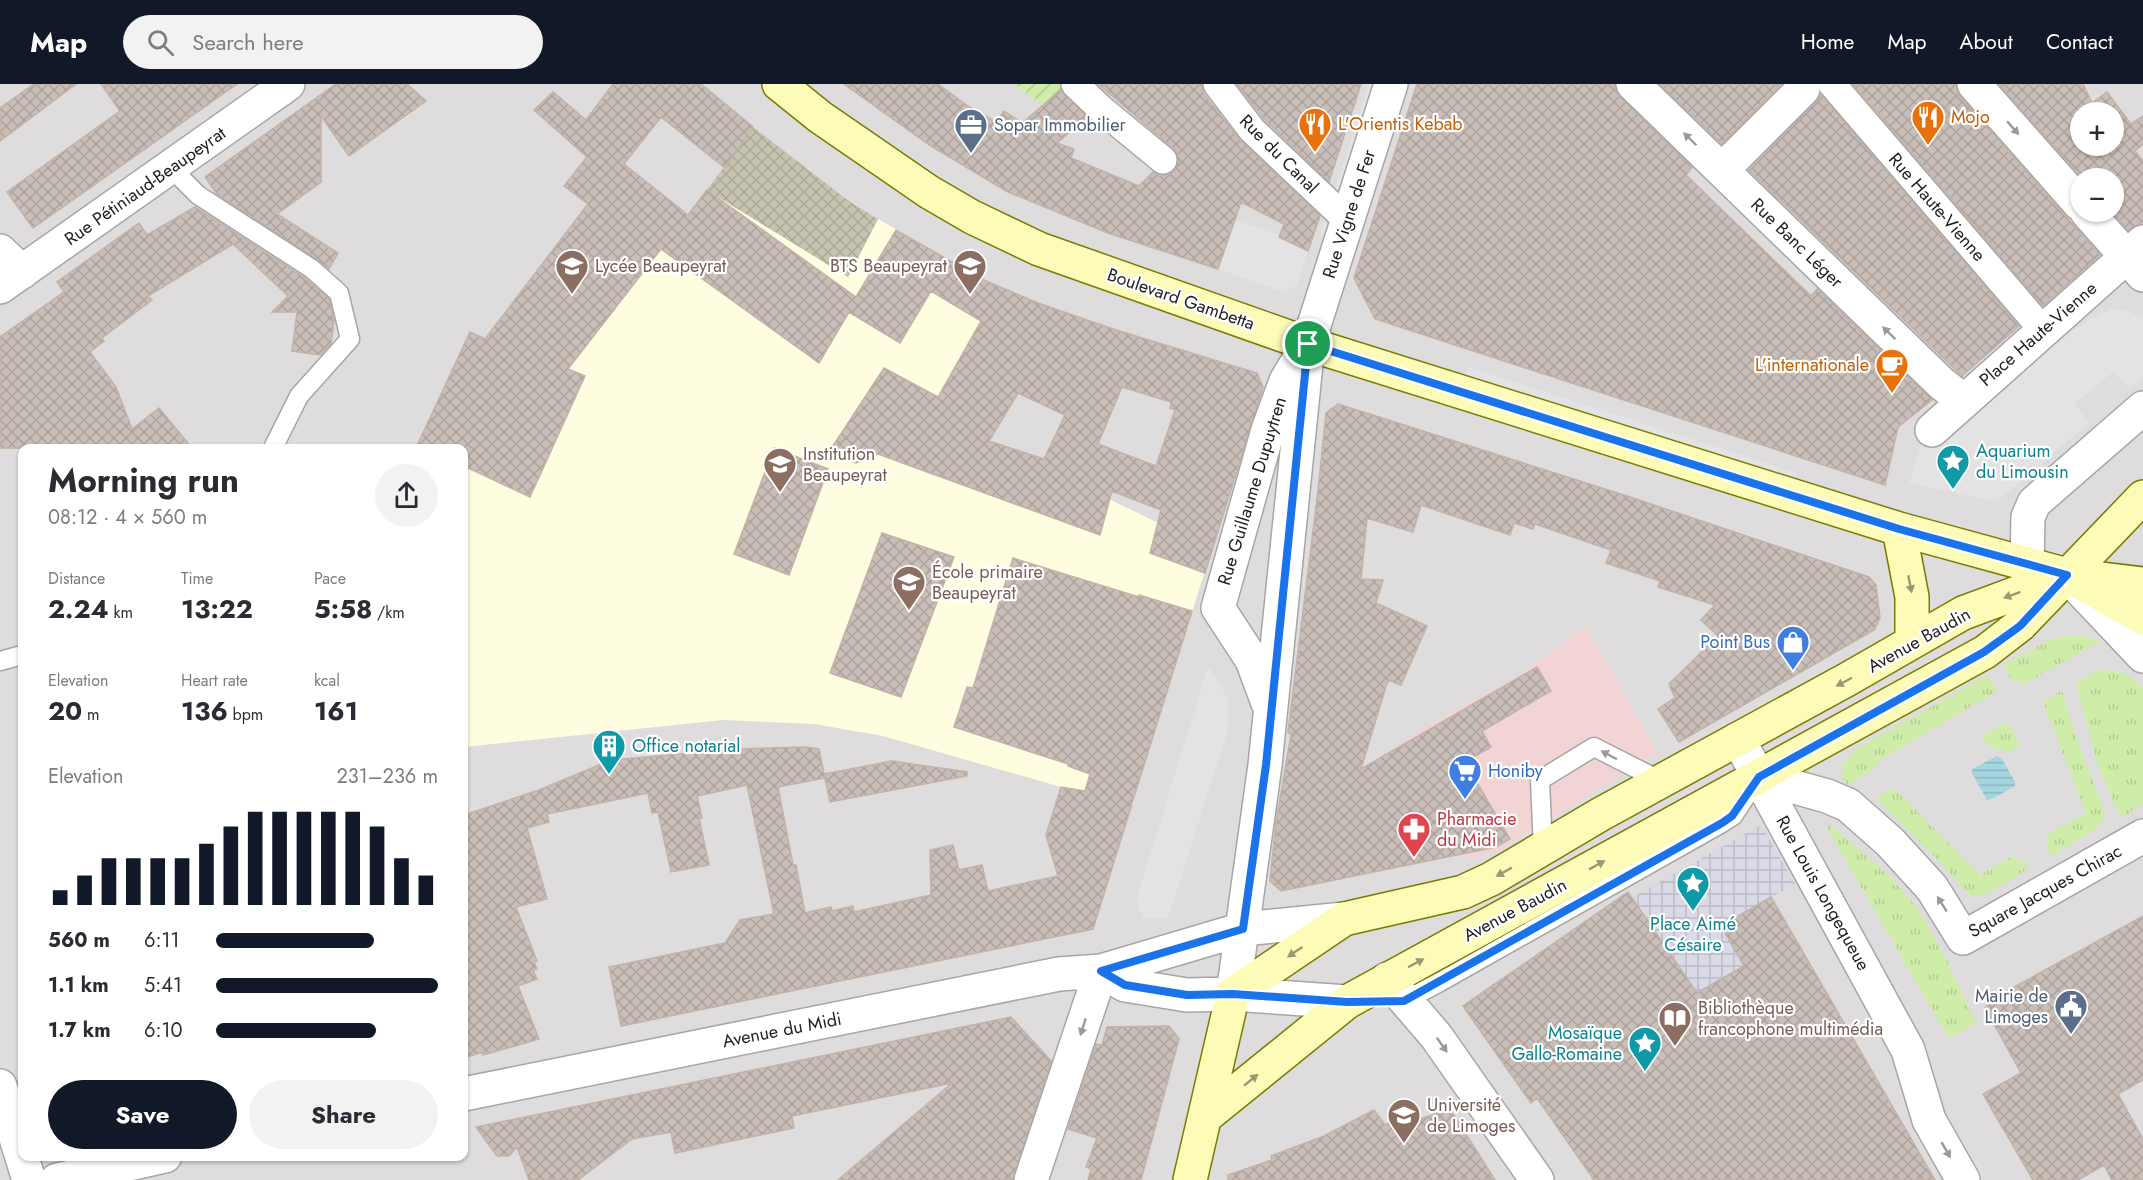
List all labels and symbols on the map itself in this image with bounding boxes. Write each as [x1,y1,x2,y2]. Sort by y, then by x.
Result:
restaurant icon: Mojo [1910,99,1946,146]
place label: Mojo [1951,104,1990,130]
restaurant icon: L'Orientis Kebab [1297,106,1333,153]
office icon: Sopar Immobilier [953,107,989,154]
street label: Rue du Canal [1234,109,1324,199]
place label: L'Orientis Kebab [1338,111,1463,137]
place label: Sopar Immobilier [994,112,1127,138]
street label: Rue Pétiniaud-Beaupeyrat [59,120,232,252]
one-way arrow [2006,120,2019,135]
one-way arrow [1683,132,1697,146]
street label: Rue Vigne de Fer [1316,145,1382,282]
street label: Rue Haute-Vienne [1882,147,1992,267]
street label: Rue Banc Léger [1745,192,1850,294]
school or university icon: Lycée Beaupeyrat [554,248,590,295]
school or university icon: BTS Beaupeyrat [952,248,988,295]
place label: Lycée Beaupeyrat [595,253,727,279]
place label: BTS Beaupeyrat [830,253,948,279]
street label: Boulevard Gambetta [1104,262,1258,336]
street label: Place Haute-Vienne [1974,276,2102,392]
pin [1282,318,1333,369]
one-way arrow [1882,326,1897,340]
cafe icon: L'internationale [1874,347,1910,394]
place label: L'internationale [1755,352,1869,378]
street label: Rue Guillaume Dupuytren [1211,394,1293,588]
place label: Aquarium du Limousin [1976,438,2069,485]
place label: Institution Beaupeyrat [803,441,887,488]
place icon: Aquarium du Limousin [1935,443,1971,490]
school or university icon: Institution Beaupeyrat [762,446,798,493]
place label: École primaire Beaupeyrat [932,559,1043,606]
school or university icon: École primaire Beaupeyrat [891,564,927,611]
one-way arrow [1906,575,1915,594]
one-way arrow [2003,591,2021,600]
street label: Avenue Baudin [1863,601,1975,679]
shop icon: Point Bus [1775,624,1811,671]
place label: Point Bus [1700,629,1770,655]
one-way arrow [1835,677,1852,687]
building icon: Office notarial [591,728,627,775]
place label: Office notarial [632,733,740,759]
one-way arrow [1601,750,1618,760]
supermarket icon: Honiby [1447,753,1483,800]
place label: Honiby [1488,758,1543,784]
place label: Pharmacie du Midi [1437,806,1516,853]
pharmacy icon: Pharmacie du Midi [1396,811,1432,858]
street label: Rue Louis Longequeue [1770,811,1876,975]
street label: Square Jacques Chirac [1964,838,2126,944]
one-way arrow [1589,860,1606,870]
place icon: Place Aimé Césaire [1675,865,1711,912]
one-way arrow [1495,867,1512,877]
street label: Avenue Baudin [1459,872,1571,948]
one-way arrow [1936,896,1947,912]
place label: Place Aimé Césaire [1650,911,1736,958]
one-way arrow [1288,946,1304,958]
one-way arrow [1408,958,1425,968]
place label: Mairie de Limoges [1975,983,2048,1030]
public building icon: Mairie de Limoges [2053,988,2089,1035]
place label: Bibliothèque francophone multimédia [1698,995,1883,1042]
library icon: Bibliothèque francophone multimédia [1657,1000,1693,1047]
street label: Avenue du Midi [720,1006,844,1054]
one-way arrow [1078,1018,1088,1036]
place label: Mosaïque Gallo-Romaine [1511,1020,1622,1067]
place icon: Mosaïque Gallo-Romaine [1627,1025,1663,1072]
one-way arrow [1436,1037,1447,1053]
one-way arrow [1243,1073,1259,1086]
place label: Université de Limoges [1427,1092,1515,1139]
school or university icon: Université de Limoges [1386,1097,1422,1144]
one-way arrow [1941,1142,1951,1159]

